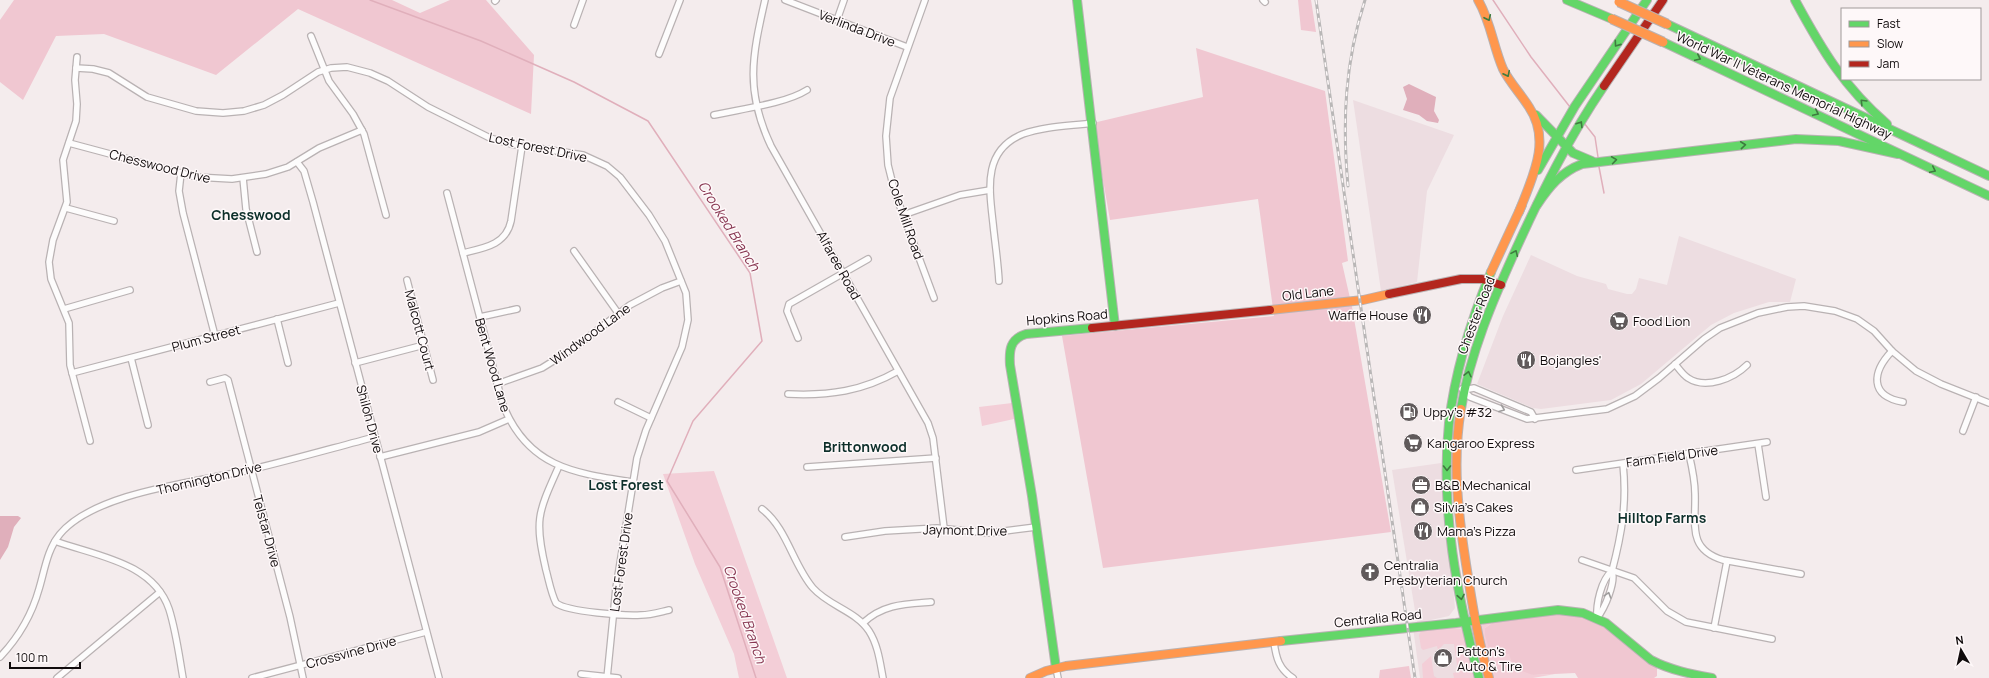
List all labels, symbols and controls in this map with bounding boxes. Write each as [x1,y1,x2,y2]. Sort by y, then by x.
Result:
street label: Verlinda Drive [816,5,898,51]
legend [1841,8,1981,80]
one-way arrow [1483,15,1491,22]
text: Fast [1877,15,1901,32]
street label: World War II Veterans Memorial Highway [1673,27,1895,143]
text: Slow [1877,35,1903,52]
one-way arrow [1615,39,1622,46]
one-way arrow [1694,53,1701,61]
text: Jam [1877,55,1899,72]
one-way arrow [1502,70,1510,78]
one-way arrow [1860,99,1868,107]
one-way arrow [1812,109,1819,117]
one-way arrow [1575,122,1582,129]
street label: Lost Forest Drive [487,128,589,166]
one-way arrow [1740,141,1746,150]
street label: Chesswood Drive [107,145,213,187]
one-way arrow [1611,156,1617,165]
one-way arrow [1929,165,1936,173]
water label: Crooked Branch [694,177,765,275]
street label: Cole Mill Road [884,177,928,261]
district label: Chesswood [211,205,291,224]
street label: Alfaree Road [813,227,865,303]
one-way arrow [1510,250,1518,257]
street label: Chester Road [1453,273,1499,357]
street label: Old Lane [1281,281,1335,305]
street label: Malcott Court [401,288,439,372]
street label: Windwood Lane [546,299,634,369]
street label: Hopkins Road [1026,304,1108,330]
restaurant icon: Waffle House [1411,304,1433,326]
place label: Waffle House [1328,306,1408,324]
supermarket icon: Food Lion [1608,310,1630,332]
place label: Food Lion [1633,312,1690,330]
street label: Bent Wood Lane [471,316,515,415]
street label: Plum Street [170,320,242,356]
restaurant icon: Bojangles' [1515,349,1537,371]
place label: Bojangles' [1540,351,1602,369]
one-way arrow [1464,371,1472,377]
street label: Shiloh Drive [352,383,388,456]
fuel station icon: Uppy's #32 [1398,401,1420,423]
place label: Uppy's #32 [1423,403,1492,421]
one-way arrow [1498,405,1505,413]
supermarket icon: Kangaroo Express [1402,432,1424,454]
place label: Kangaroo Express [1427,434,1535,452]
district label: Brittonwood [823,437,907,456]
street label: Farm Field Drive [1625,441,1720,471]
street label: Thornington Drive [155,457,264,499]
one-way arrow [1443,465,1451,471]
office icon: B&B Mechanical [1410,474,1432,496]
district label: Lost Forest [588,475,664,494]
place label: B&B Mechanical [1435,476,1531,494]
street label: Telstar Drive [249,493,285,570]
shop icon: Silvia's Cakes [1409,496,1431,518]
place label: Silvia's Cakes [1434,498,1513,516]
district label: Hilltop Farms [1618,508,1707,527]
street label: Lost Forest Drive [605,511,637,613]
street label: Jaymont Drive [923,520,1008,540]
restaurant icon: Mama's Pizza [1412,520,1434,542]
place label: Mama's Pizza [1437,522,1516,540]
place label: Centralia Presbyterian Church [1384,556,1508,589]
church icon: Centralia Presbyterian Church [1359,561,1381,583]
water label: Crooked Branch [720,562,771,666]
one-way arrow [1603,592,1612,599]
one-way arrow [1456,594,1465,600]
street label: Centralia Road [1333,604,1423,632]
north arrow [1941,630,1981,670]
street label: Crossvine Drive [304,631,399,673]
text: N [1954,632,1965,648]
place label: Patton's Auto & Tire [1457,642,1523,675]
scale bar [10,644,80,670]
shop icon: Patton's Auto & Tire [1432,647,1454,669]
text: 100 m [16,649,48,666]

